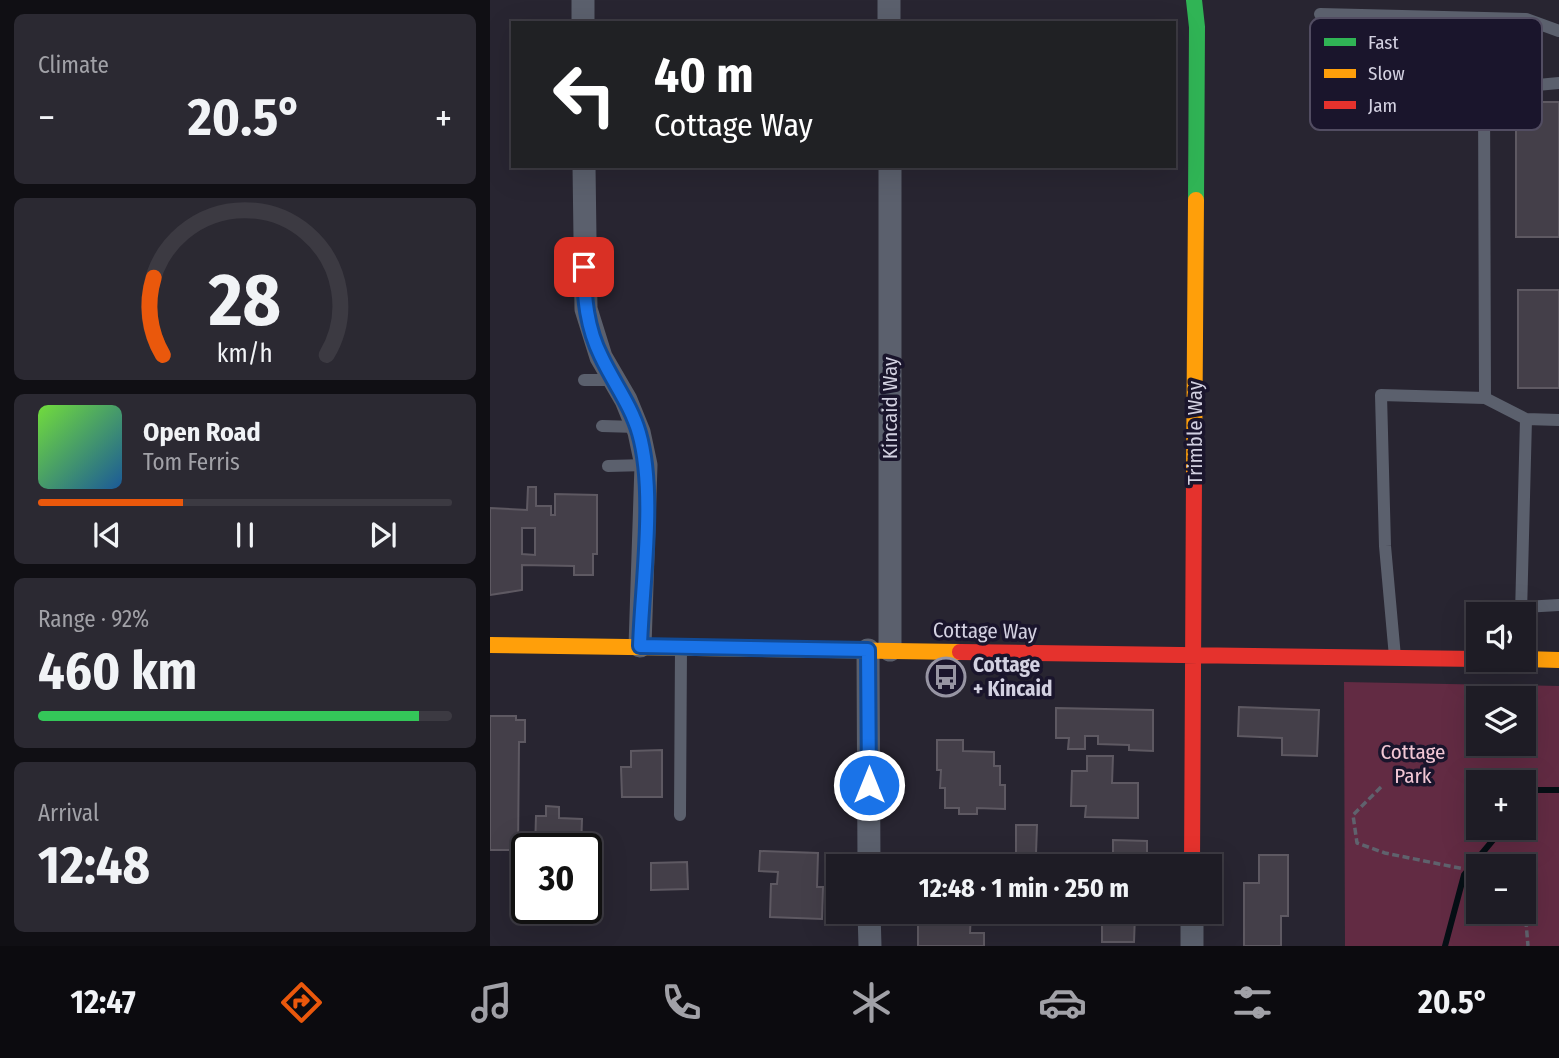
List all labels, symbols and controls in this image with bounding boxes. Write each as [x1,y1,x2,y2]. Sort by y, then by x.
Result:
legend [1310,18,1542,130]
text: Fast [1368,31,1399,54]
text: 40 m [654,46,754,105]
icon: left [539,49,630,140]
text: Climate [38,51,109,79]
text: Slow [1368,62,1405,85]
text: 20.5° [188,86,302,149]
text: Jam [1368,94,1397,117]
text: − [38,95,55,141]
text: + [435,95,452,141]
text: Cottage Way [654,106,813,144]
pin [554,237,614,297]
icon: arrive [565,248,603,286]
text: 28 [208,257,281,344]
text: km/h [217,339,273,369]
street label: Kincaid Way [877,356,903,459]
street label: Trimble Way [1182,380,1208,485]
text: Open Road [143,417,261,448]
text: Tom Ferris [143,448,240,476]
icon: previous [88,516,126,554]
icon: pause [226,516,264,554]
icon: next [364,516,402,554]
map controls [1466,602,1536,924]
button: sound [1466,602,1536,672]
text: Range · 92% [38,605,149,633]
street label: Cottage Way [933,617,1038,645]
text: 460 km [38,640,197,703]
place label: Cottage + Kincaid [973,652,1052,702]
bus stop icon: Cottage + Kincaid [925,656,967,698]
button: layers [1466,686,1536,756]
park label: Cottage Park [1381,739,1445,789]
position arrow [832,748,906,822]
button: + [1466,770,1536,840]
text: Arrival [38,799,99,827]
speed limit sign: 30 [511,833,602,924]
text: 12:48 [38,834,150,897]
button: − [1466,854,1536,924]
text: 12:48 · 1 min · 250 m [919,873,1129,904]
icon: directions [277,978,326,1027]
icon: music [467,978,516,1027]
icon: phone [657,978,706,1027]
icon: climate [847,978,896,1027]
icon: car [1038,978,1087,1027]
icon: filters [1228,978,1277,1027]
text: 12:47 [71,983,136,1021]
text: 20.5° [1418,983,1488,1021]

